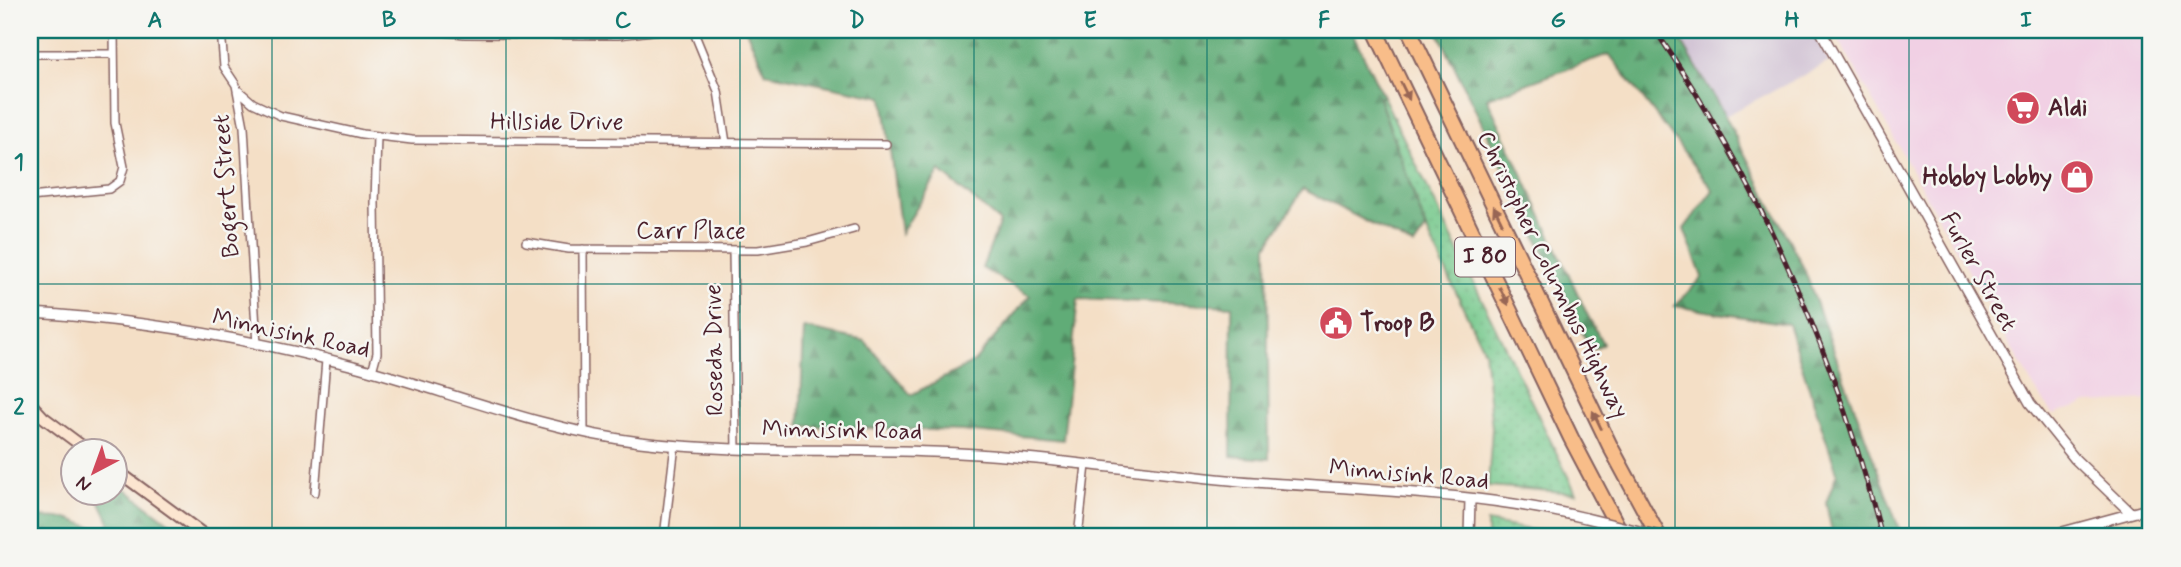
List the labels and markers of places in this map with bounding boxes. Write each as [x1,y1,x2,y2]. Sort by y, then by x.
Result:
supermarket icon: Aldi [2004,89,2042,127]
place label: Aldi [2048,93,2087,124]
shop icon: Hobby Lobby [2058,158,2096,196]
place label: Hobby Lobby [1923,162,2052,193]
public building icon: Troop B [1317,304,1355,342]
place label: Troop B [1360,308,1434,339]

